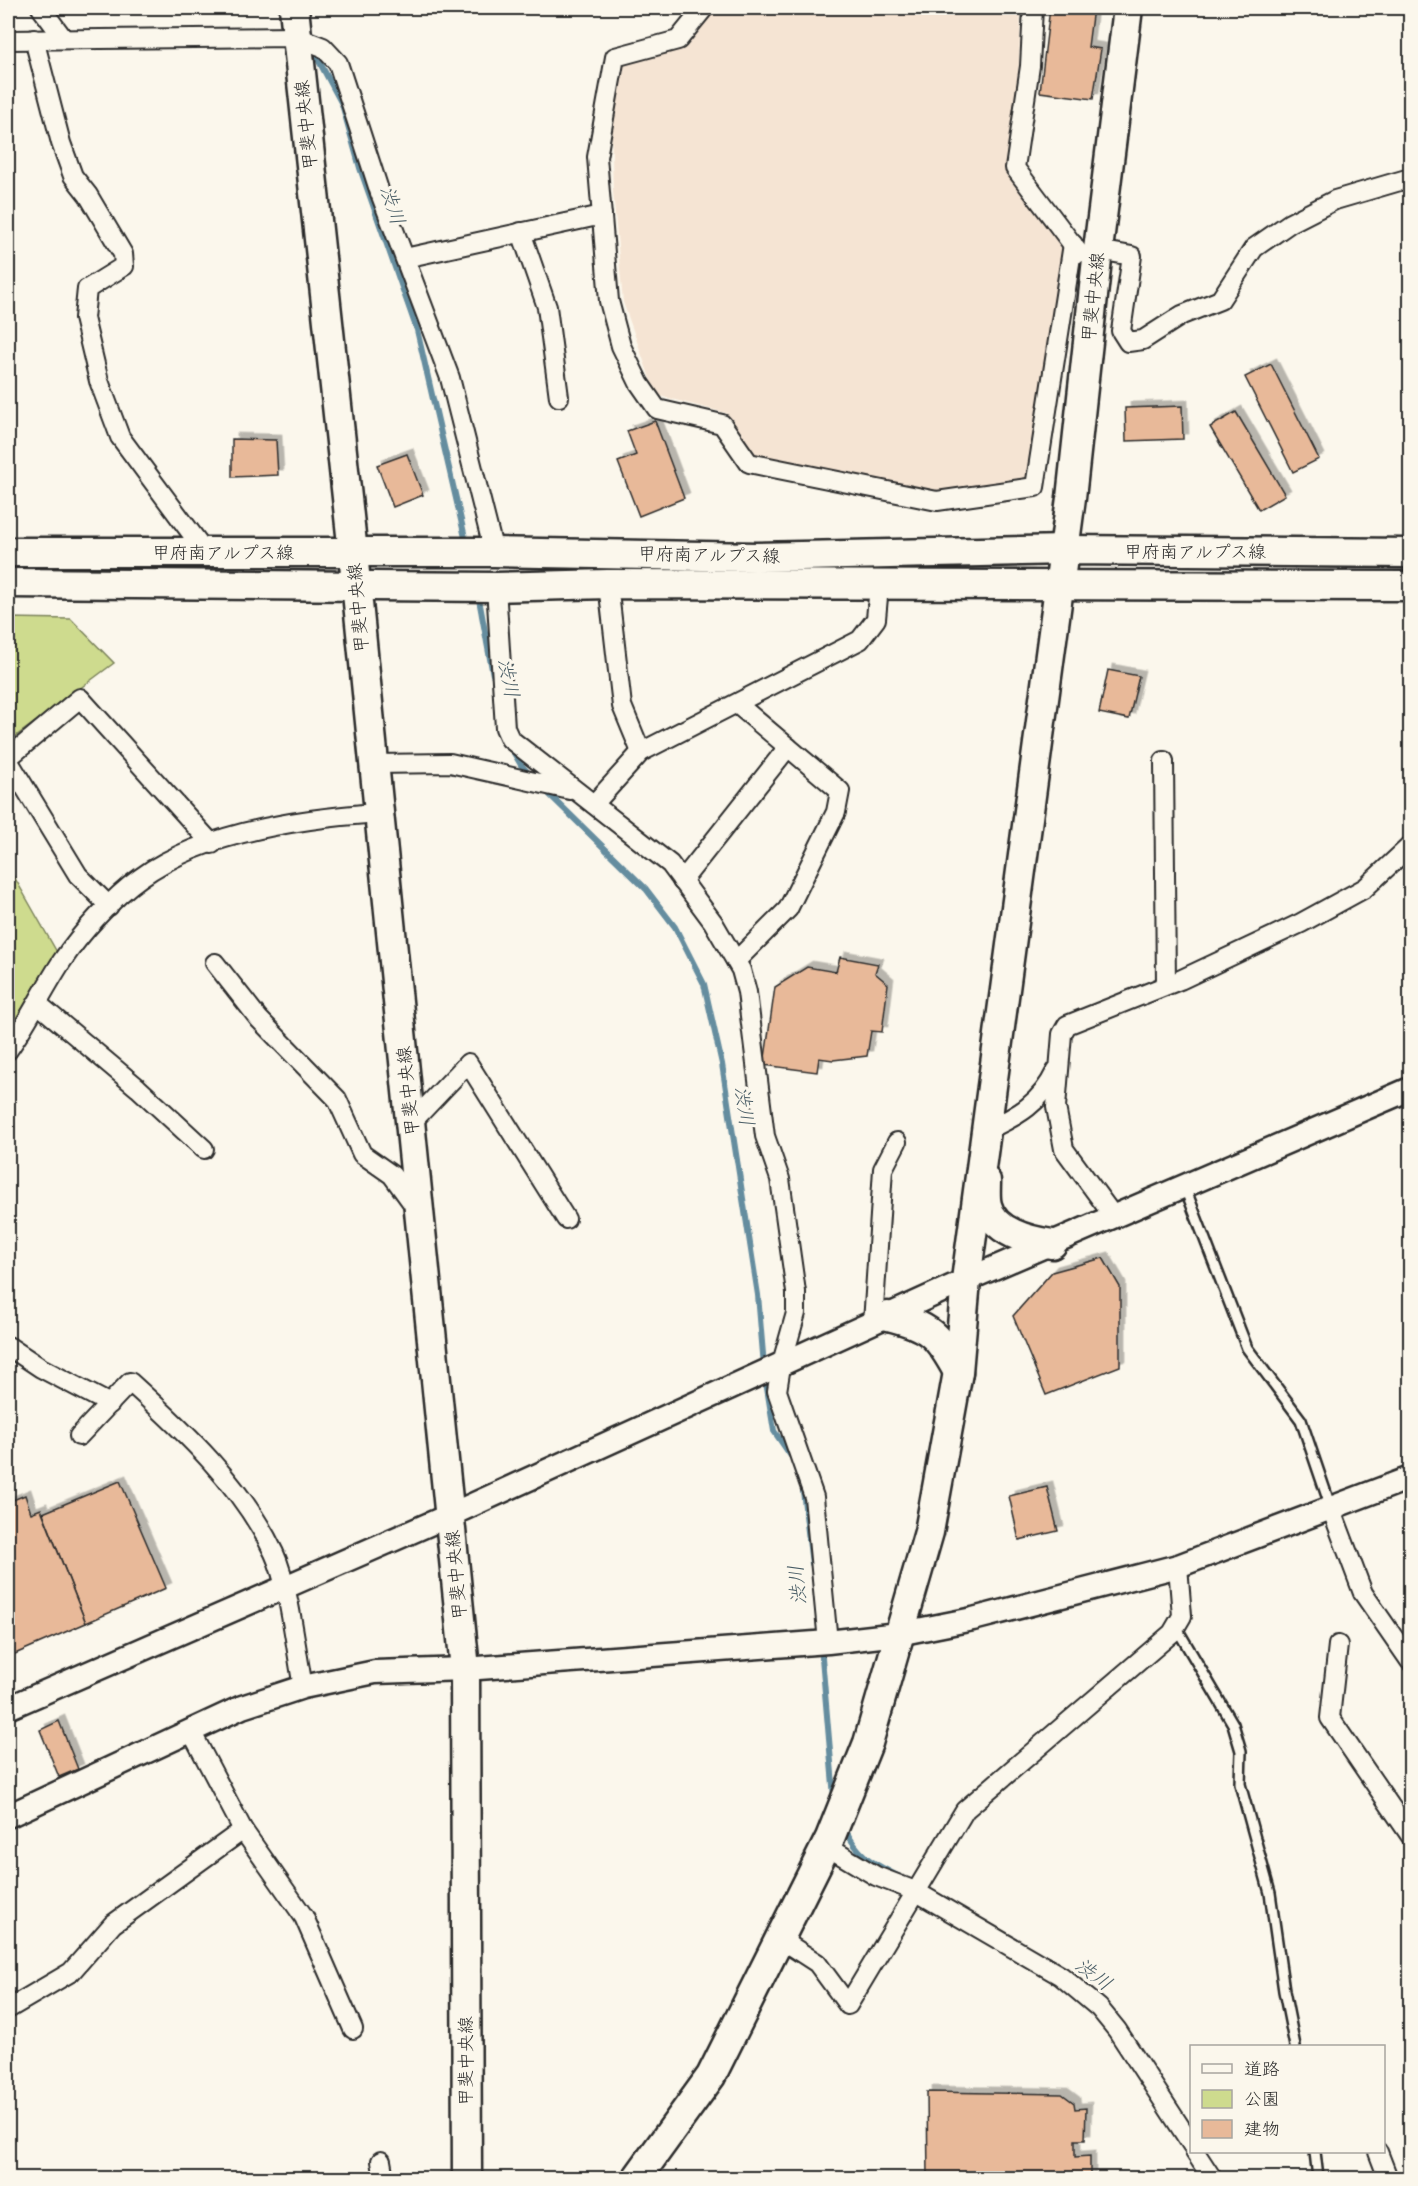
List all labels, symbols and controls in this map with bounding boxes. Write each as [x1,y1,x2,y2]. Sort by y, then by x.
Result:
street label: 甲斐中央線 [288,79,322,171]
water label: 渋川 [375,182,412,228]
street label: 甲斐中央線 [1075,251,1109,343]
street label: 甲府南アルプス線 [1124,539,1266,563]
street label: 甲府南アルプス線 [152,540,294,564]
street label: 甲府南アルプス線 [638,541,780,567]
street label: 甲斐中央線 [341,562,373,654]
water label: 渋川 [493,656,527,700]
street label: 甲斐中央線 [390,1045,424,1137]
water label: 渋川 [730,1084,762,1127]
street label: 甲斐中央線 [439,1529,471,1621]
water label: 渋川 [781,1564,811,1606]
water label: 渋川 [1071,1951,1118,1996]
street label: 甲斐中央線 [453,2016,477,2106]
legend [1190,2045,1385,2153]
text: 道路 [1244,2056,1280,2080]
text: 公園 [1244,2086,1280,2110]
text: 建物 [1244,2116,1280,2140]

